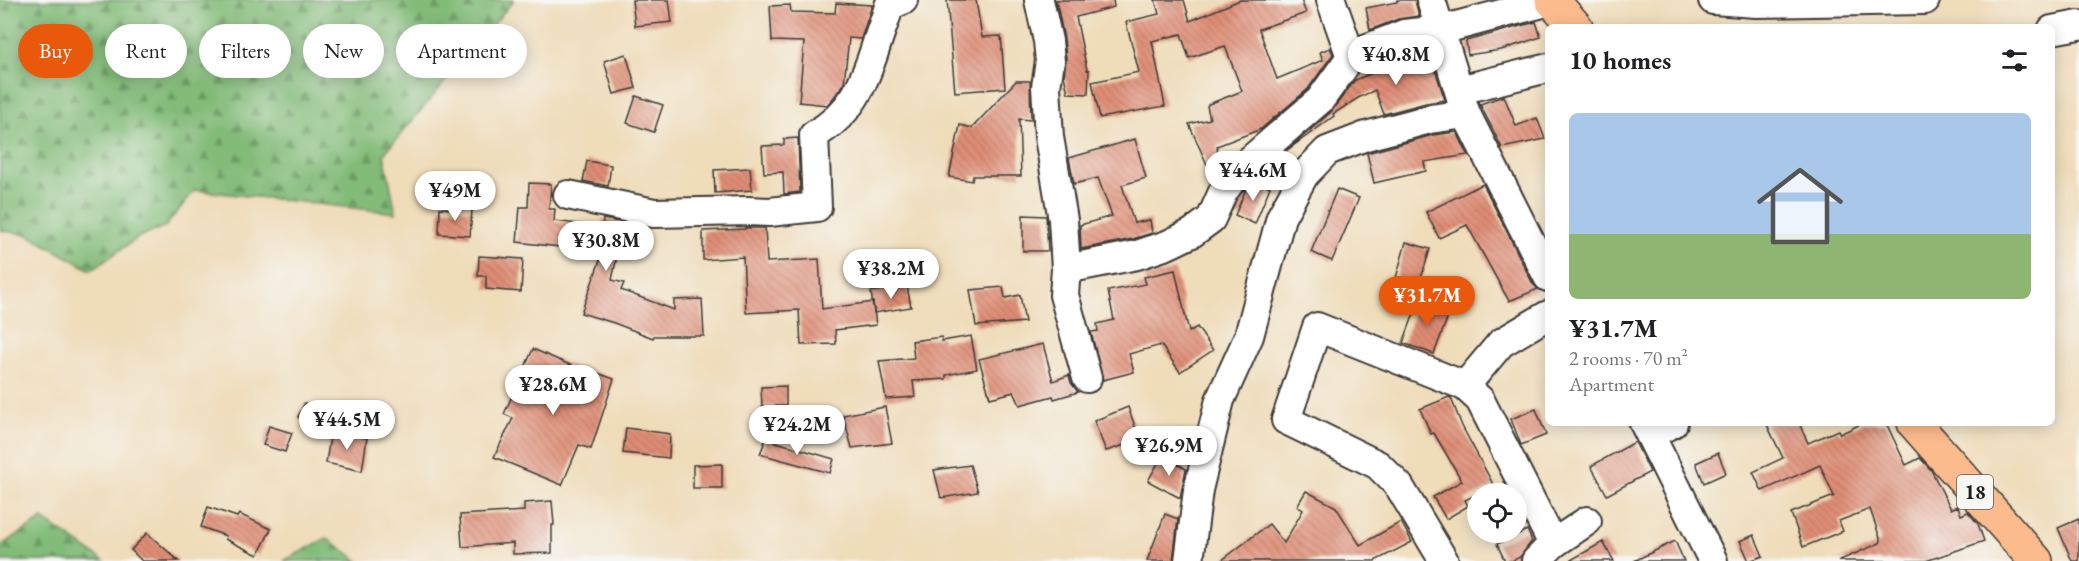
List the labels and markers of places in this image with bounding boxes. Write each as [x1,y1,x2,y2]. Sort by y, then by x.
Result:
pin: ¥40.8M [1347,35,1445,86]
pin: ¥44.6M [1204,151,1302,202]
pin: ¥49M [419,171,491,222]
pin: ¥30.8M [557,221,655,272]
pin: ¥38.2M [842,249,940,300]
pin: ¥31.7M [1378,276,1476,327]
pin: ¥28.6M [504,365,602,416]
pin: ¥44.5M [298,400,396,451]
pin: ¥24.2M [748,405,846,456]
pin: ¥26.9M [1120,426,1218,477]

